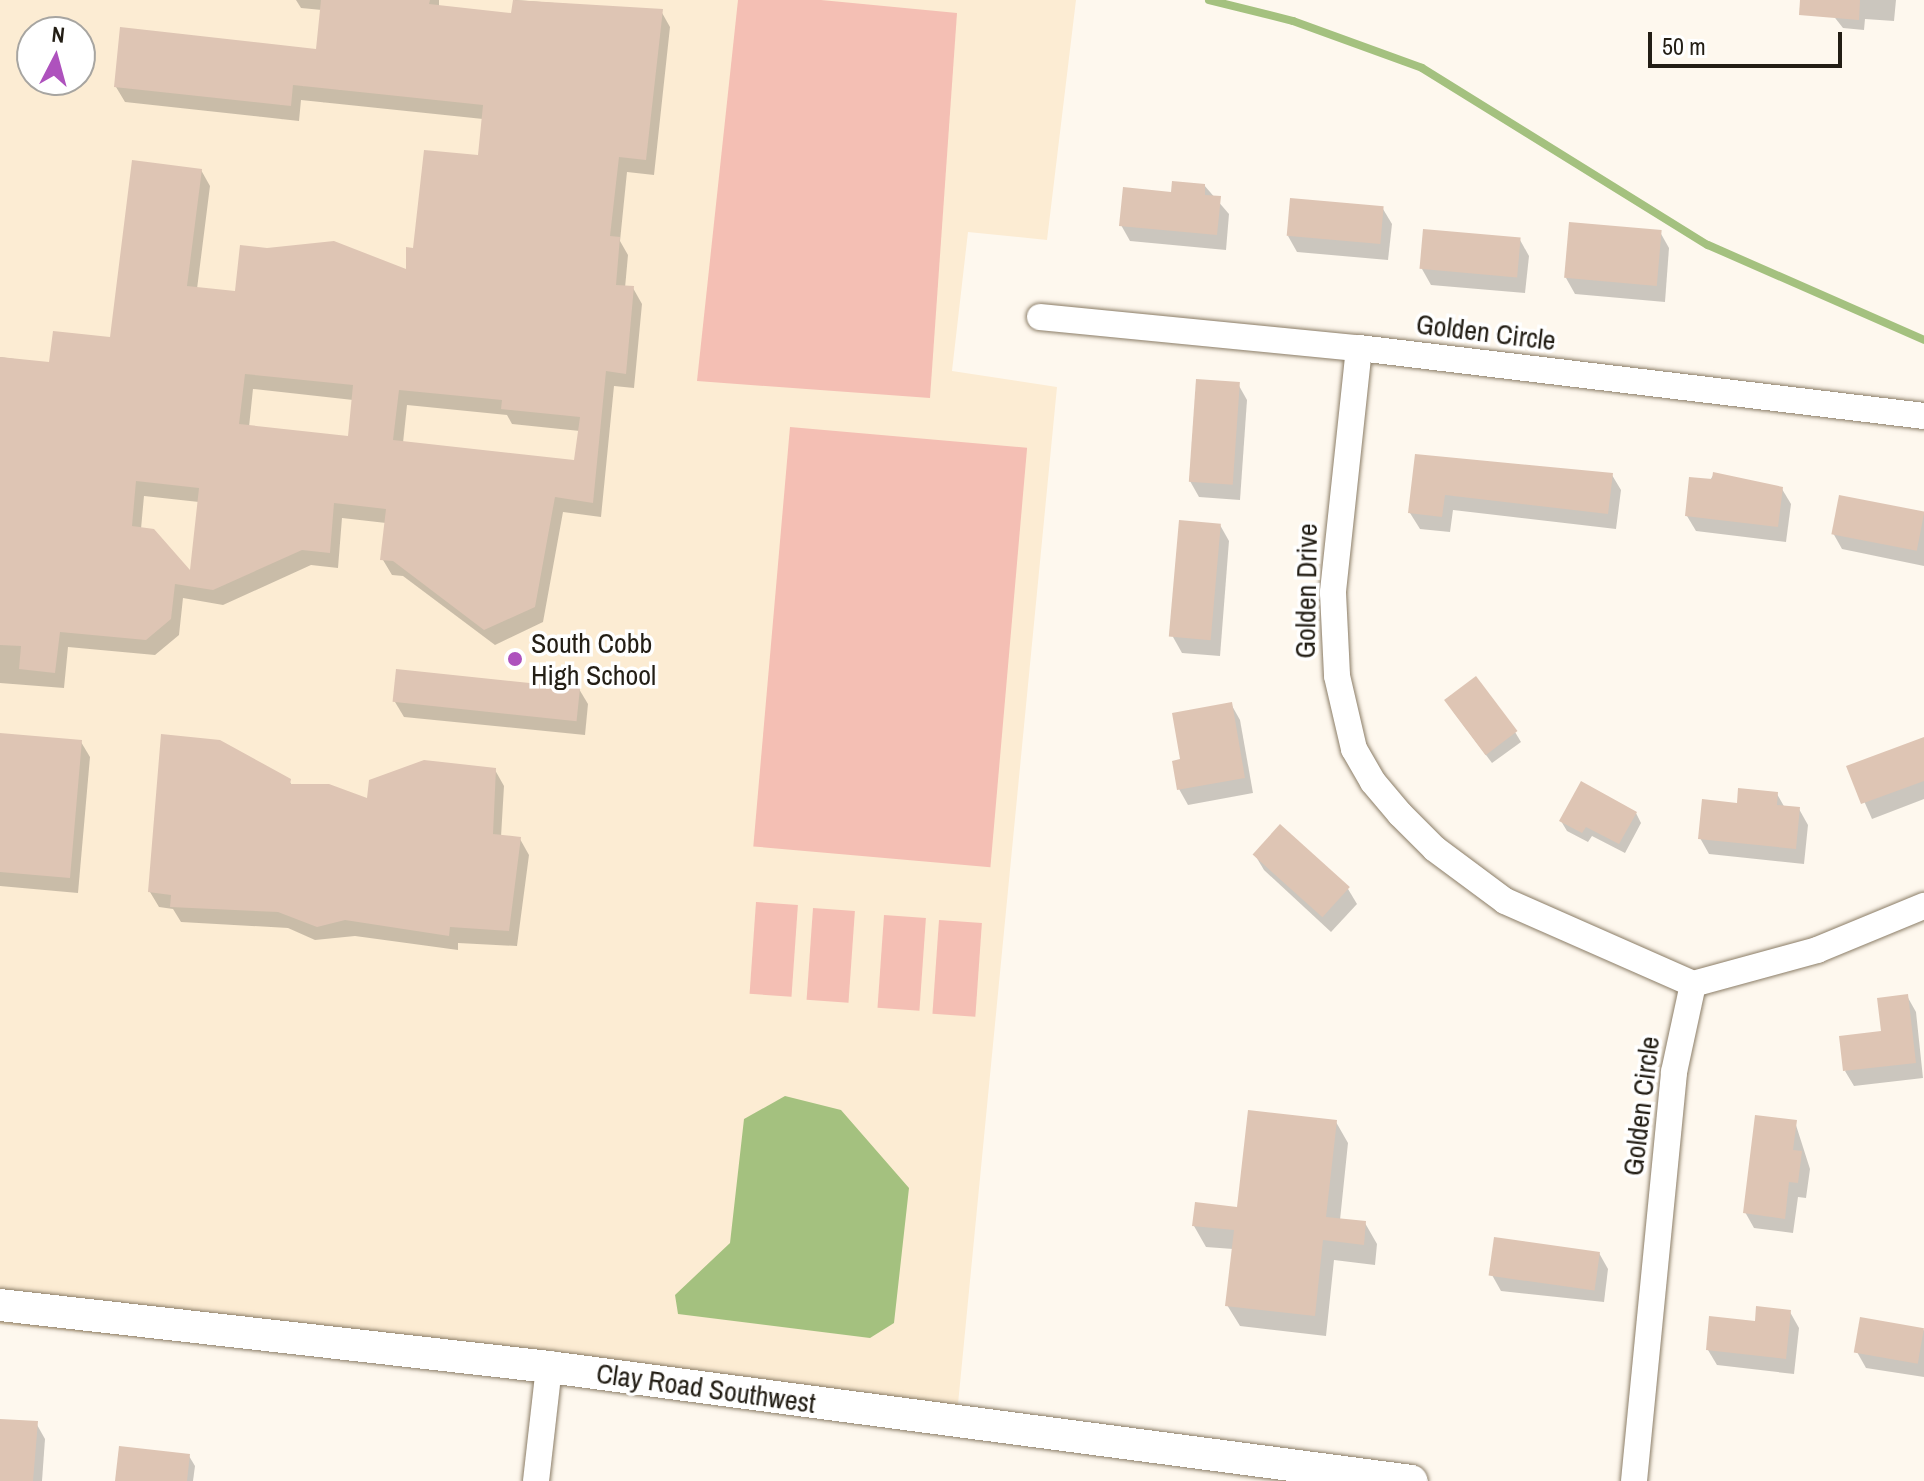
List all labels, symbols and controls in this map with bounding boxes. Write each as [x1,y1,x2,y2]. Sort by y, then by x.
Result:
north arrow [16,16,96,96]
scale bar [1652,16,1846,66]
text: N [50,19,66,50]
text: 50 m [1662,30,1706,62]
street label: Golden Circle [1414,307,1558,357]
street label: Golden Drive [1288,523,1324,659]
place label: South Cobb High School [531,626,656,692]
marker: South Cobb High School [506,650,524,668]
street label: Golden Circle [1616,1034,1666,1178]
street label: Clay Road Southwest [594,1356,818,1420]

